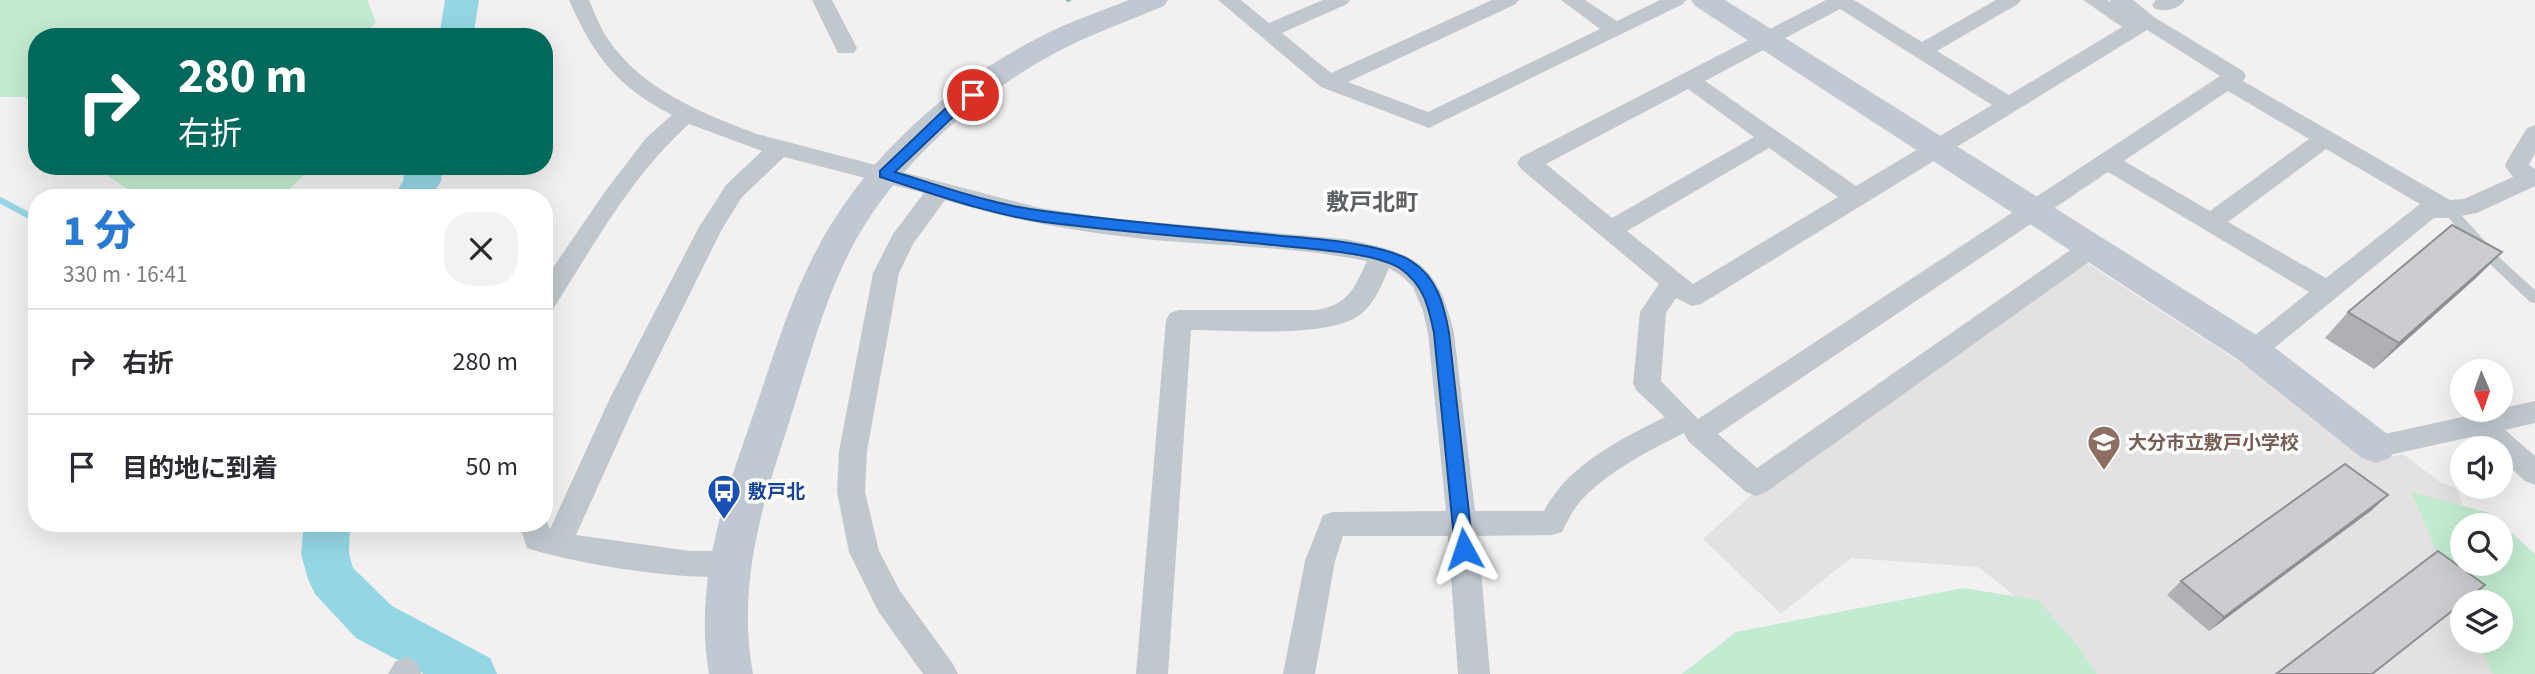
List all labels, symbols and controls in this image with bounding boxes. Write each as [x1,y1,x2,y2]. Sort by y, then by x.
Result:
text: 280 m [178,42,307,112]
icon: right [63,56,154,147]
pin [943,65,1003,125]
icon: arrive [954,76,992,114]
text: 右折 [178,111,242,157]
district label: 敷戸北町 [1326,186,1418,219]
text: 1 分 [63,202,136,262]
button: close [444,212,518,286]
text: 330 m · 16:41 [63,258,187,291]
icon: right [63,343,101,381]
text: 280 m [452,343,518,380]
text: 右折 [122,345,174,382]
north arrow [2450,359,2513,422]
map controls [2450,359,2513,653]
school or university icon: 大分市立敷戸小学校 [2085,423,2123,472]
place label: 大分市立敷戸小学校 [2128,430,2299,457]
button: sound [2450,436,2513,499]
icon: arrive [63,448,101,486]
text: 50 m [465,448,518,485]
text: 目的地に到着 [122,450,278,487]
bus stop icon: 敷戸北 [705,472,743,521]
place label: 敷戸北 [748,479,805,506]
position arrow [1427,512,1501,586]
button: search [2450,513,2513,576]
button: layers [2450,590,2513,653]

